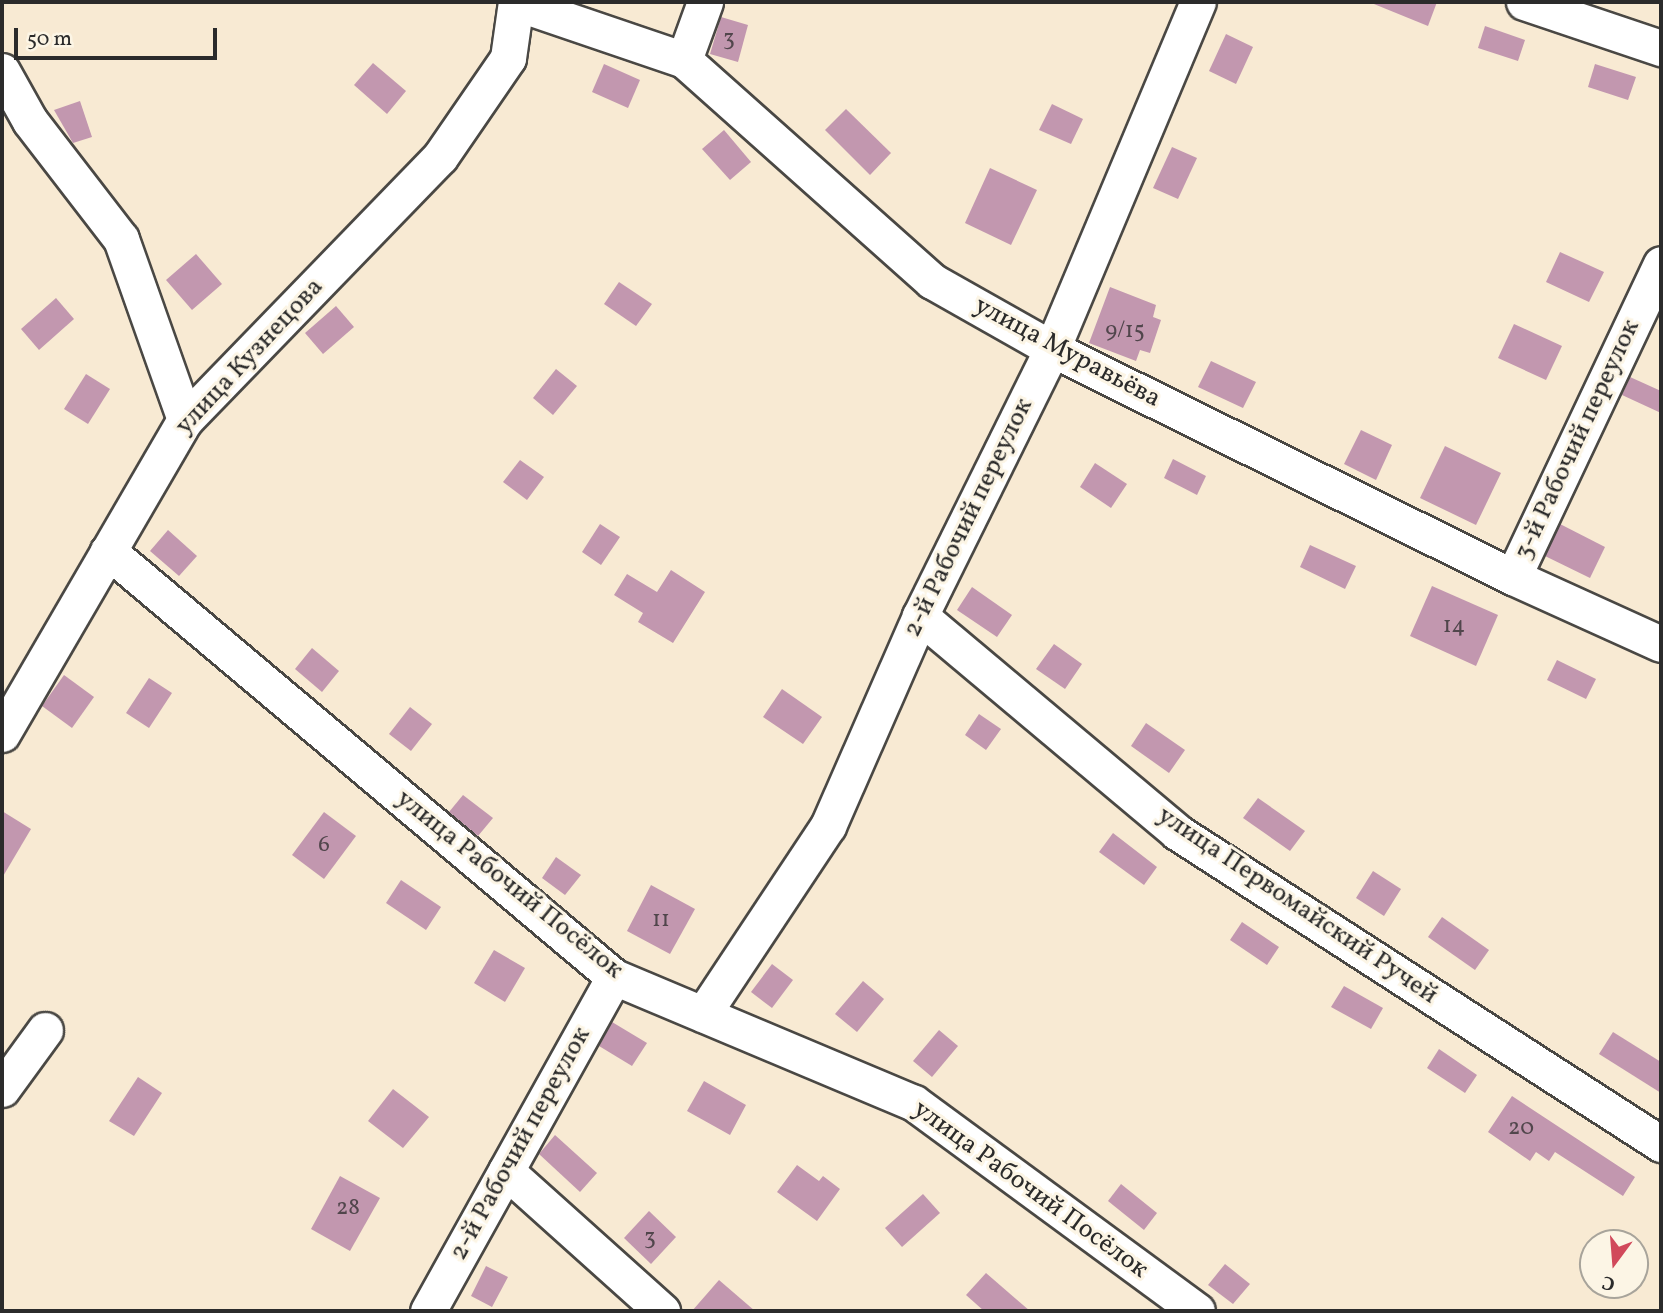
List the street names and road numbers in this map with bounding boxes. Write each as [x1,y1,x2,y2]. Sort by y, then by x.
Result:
street label: улица Кузнецова [169,272,331,442]
street label: улица Муравьёва [968,291,1166,415]
street label: 3-й Рабочий переулок [1509,315,1647,565]
street label: 2-й Рабочий переулок [898,393,1040,643]
street label: улица Рабочий Посёлок [389,784,629,986]
street label: улица Первомайский Ручей [1151,800,1443,1012]
street label: 2-й Рабочий переулок [444,1022,598,1266]
street label: улица Рабочий Посёлок [906,1094,1154,1286]

